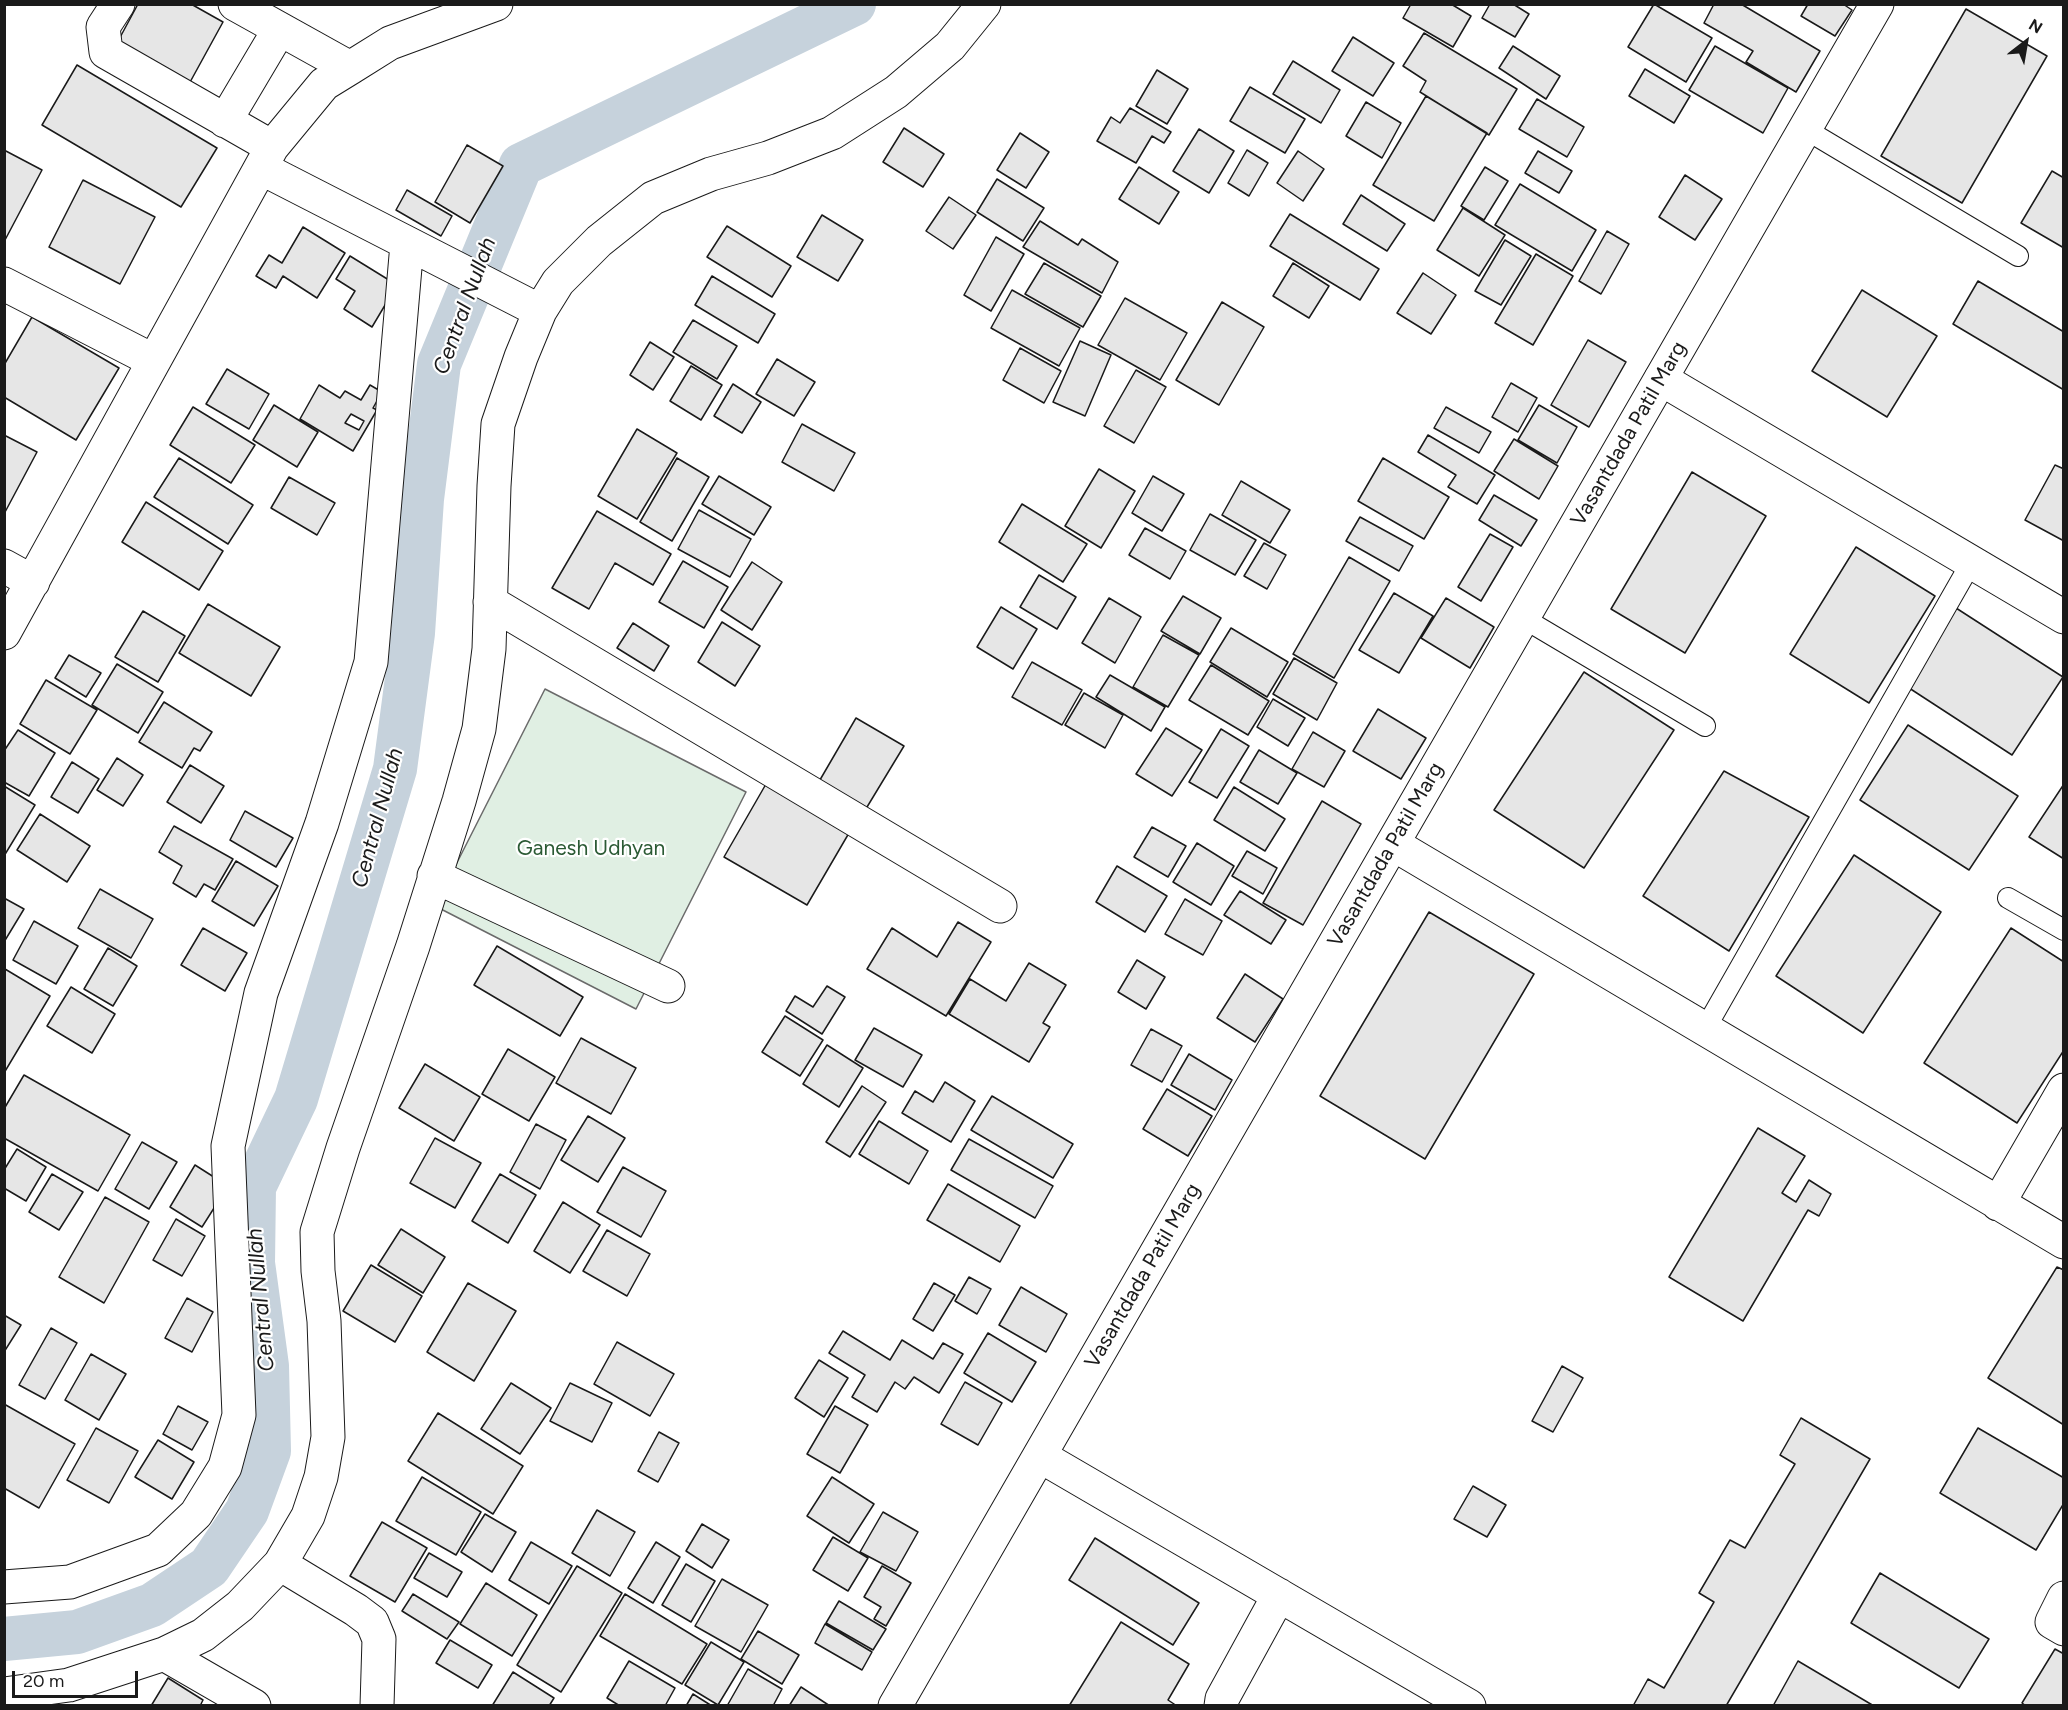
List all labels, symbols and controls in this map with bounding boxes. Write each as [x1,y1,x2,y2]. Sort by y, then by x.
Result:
north arrow [1996,12,2056,72]
text: N [2025,15,2046,37]
water label: Central Nullah [428,234,502,378]
street label: Vasantdada Patil Marg [1566,337,1692,531]
water label: Central Nullah [347,745,409,891]
street label: Vasantdada Patil Marg [1323,758,1449,952]
park label: Ganesh Udhyan [517,836,665,862]
street label: Vasantdada Patil Marg [1080,1179,1206,1373]
water label: Central Nullah [242,1227,280,1373]
scale bar [15,1659,141,1697]
text: 20 m [23,1670,64,1692]

